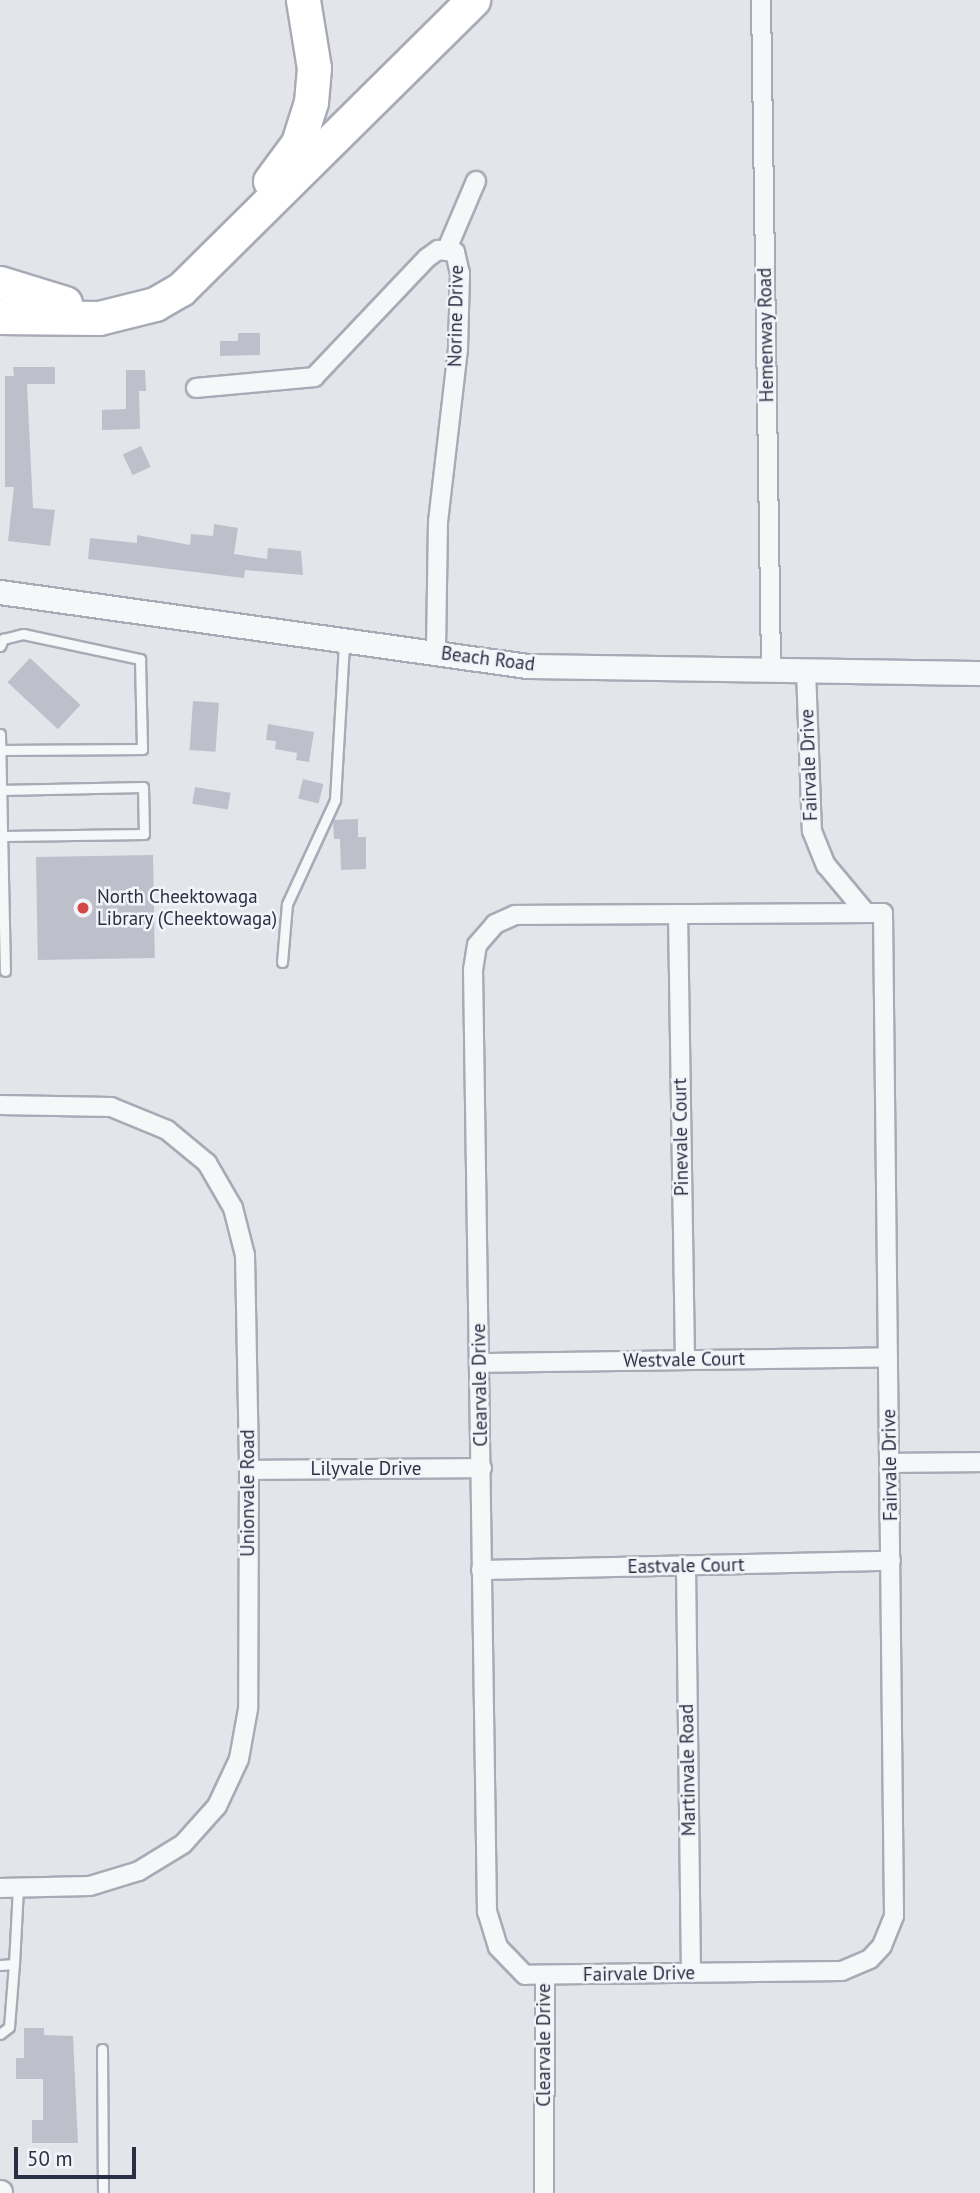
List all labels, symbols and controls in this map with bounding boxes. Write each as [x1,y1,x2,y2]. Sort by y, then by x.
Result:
street label: Norine Drive [444,265,468,367]
street label: Hemenway Road [753,267,779,403]
street label: Beach Road [440,642,536,676]
street label: Fairvale Drive [796,709,822,821]
place label: North Cheektowaga Library (Cheektowaga) [97,886,278,930]
marker: North Cheektowaga Library (Cheektowaga) [75,900,91,916]
street label: Pinevale Court [669,1078,693,1196]
street label: Clearvale Drive [468,1323,492,1447]
street label: Westvale Court [623,1348,745,1372]
street label: Fairvale Drive [878,1409,902,1521]
street label: Unionvale Road [237,1429,259,1557]
street label: Lilyvale Drive [311,1458,421,1480]
street label: Eastvale Court [627,1554,745,1578]
street label: Martinvale Road [675,1704,701,1836]
street label: Fairvale Drive [583,1962,695,1986]
street label: Clearvale Drive [533,1983,555,2107]
scale bar [18,2134,140,2178]
text: 50 m [27,2145,73,2172]

